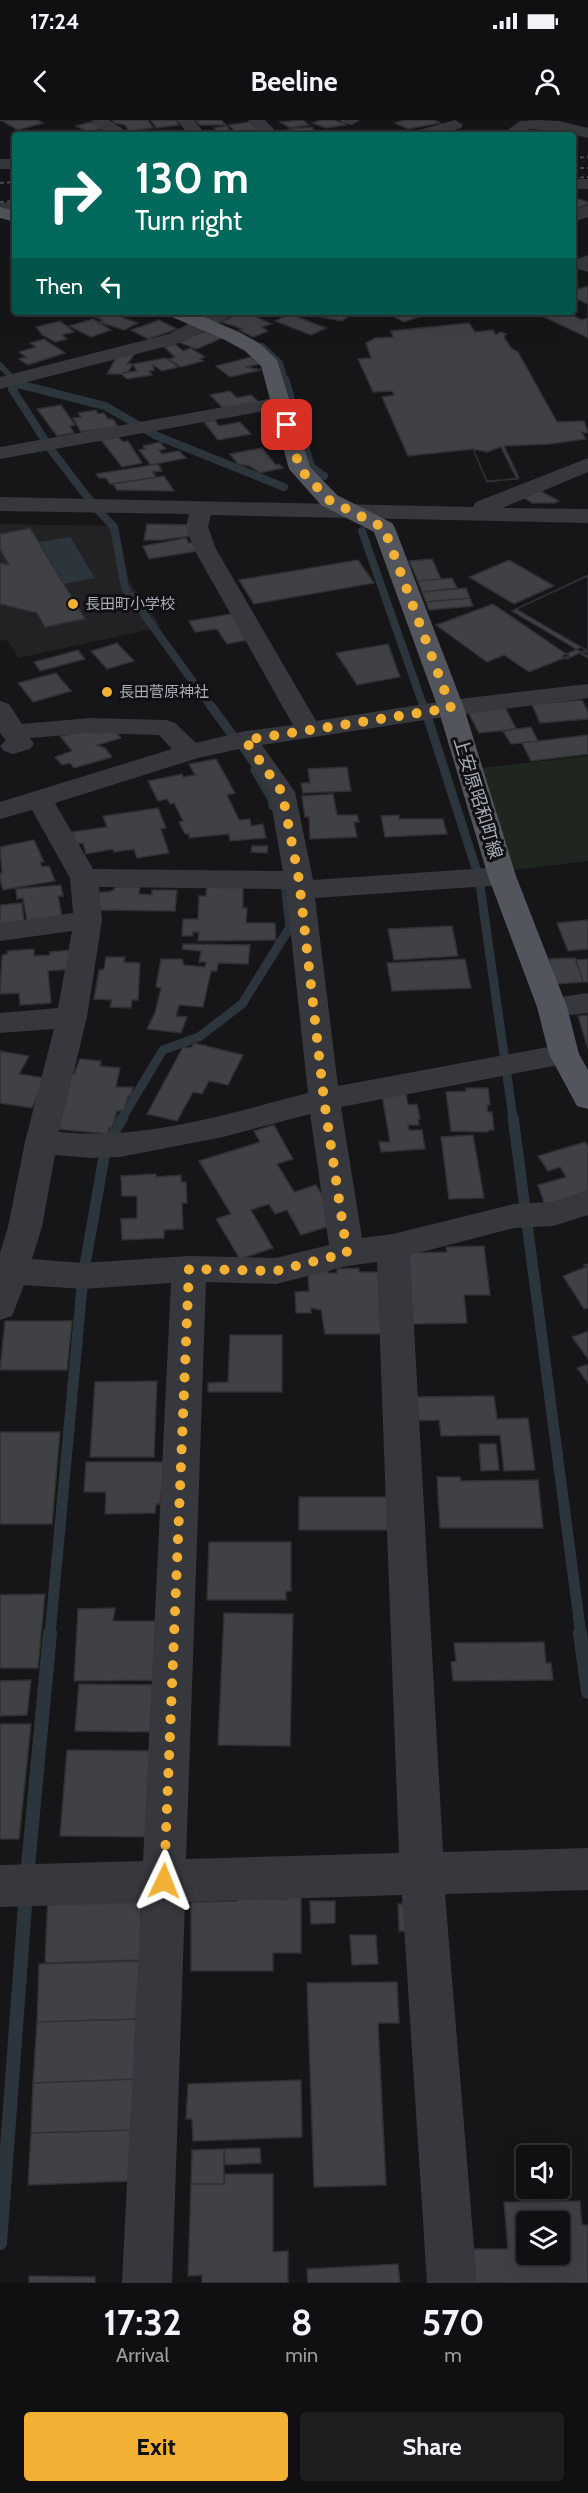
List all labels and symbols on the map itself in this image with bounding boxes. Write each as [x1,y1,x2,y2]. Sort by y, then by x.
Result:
pin [261,399,312,450]
place label: 長田町小学校 [85,595,175,613]
marker: 長田町小学校 [66,597,80,611]
place label: 長田菅原神社 [119,683,209,701]
marker: 長田菅原神社 [100,685,114,699]
street label: 上安原昭和町線 [449,735,507,861]
position arrow [132,1849,196,1913]

